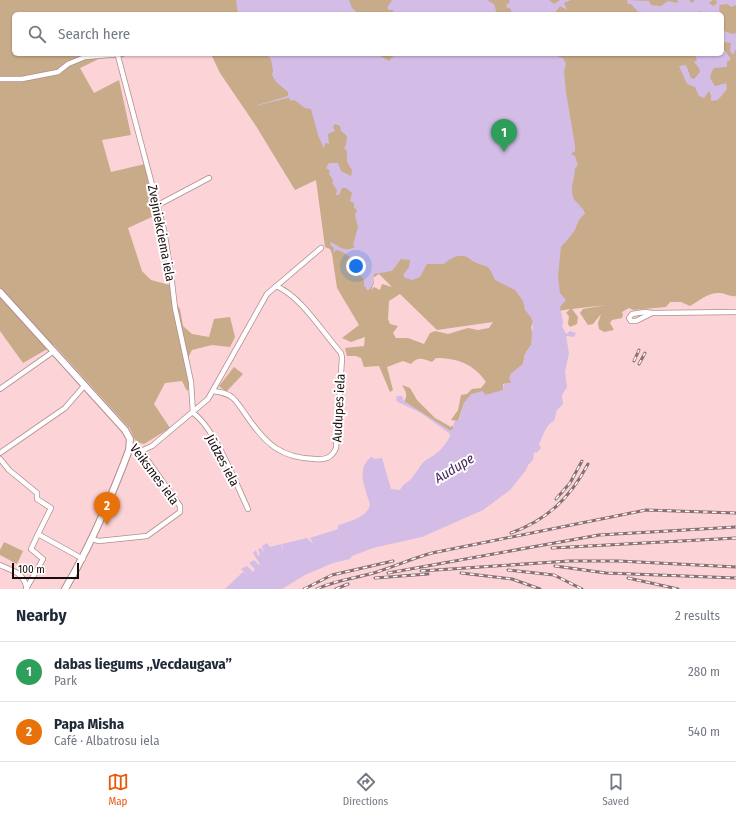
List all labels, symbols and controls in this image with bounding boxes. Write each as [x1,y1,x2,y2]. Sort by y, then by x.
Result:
search box [12,12,724,56]
icon: search [26,23,48,45]
text: Search here [58,25,130,43]
pin: 1 [491,119,517,152]
street label: Zvejniekciema iela [145,184,178,283]
your location [346,256,366,276]
street label: Audupes iela [329,373,348,443]
street label: Jūdzes iela [203,432,243,489]
street label: Veiksmes iela [127,441,182,508]
water label: Audupe [430,450,477,487]
pin: 2 [94,492,120,525]
scale bar [12,561,79,580]
text: 100 m [18,563,45,576]
text: Nearby [16,605,67,626]
text: 2 results [675,608,720,623]
text: dabas liegums „Vecdaugava” [54,655,232,673]
text: 1 [26,664,32,679]
text: 280 m [688,664,720,679]
text: Park [54,673,77,688]
text: Papa Misha [54,715,124,733]
text: 2 [26,724,32,739]
text: 540 m [688,724,720,739]
text: Café · Albatrosu iela [54,733,160,748]
tab: Map [107,771,129,808]
tab: Directions [343,771,388,808]
tab: Saved [602,771,629,808]

